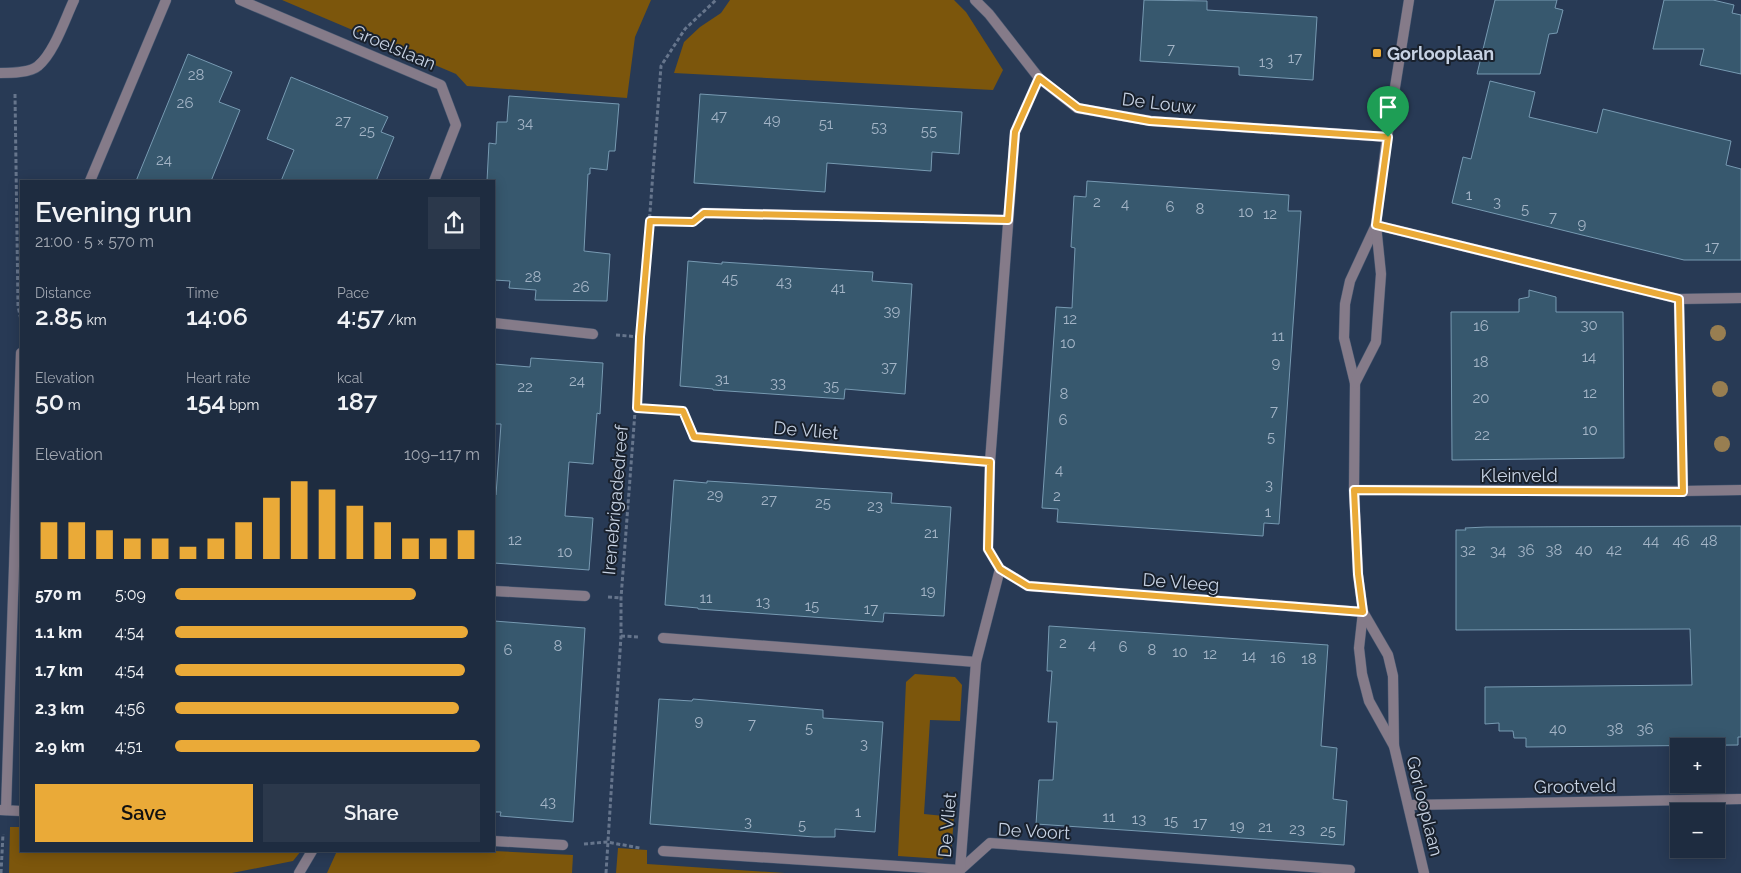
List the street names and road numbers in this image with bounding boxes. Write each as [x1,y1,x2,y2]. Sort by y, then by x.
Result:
street label: Groelslaan [349,20,439,74]
street label: De Louw [1121,88,1198,118]
street label: De Vliet [773,417,839,443]
street label: Irenebrigadedreef [598,423,632,576]
street label: Kleinveld [1480,465,1558,486]
street label: De Vleeg [1142,569,1220,595]
street label: Gorlooplaan [1402,754,1448,858]
street label: Grootveld [1534,775,1616,797]
street label: De Vliet [934,792,960,858]
street label: De Voort [997,819,1071,843]

